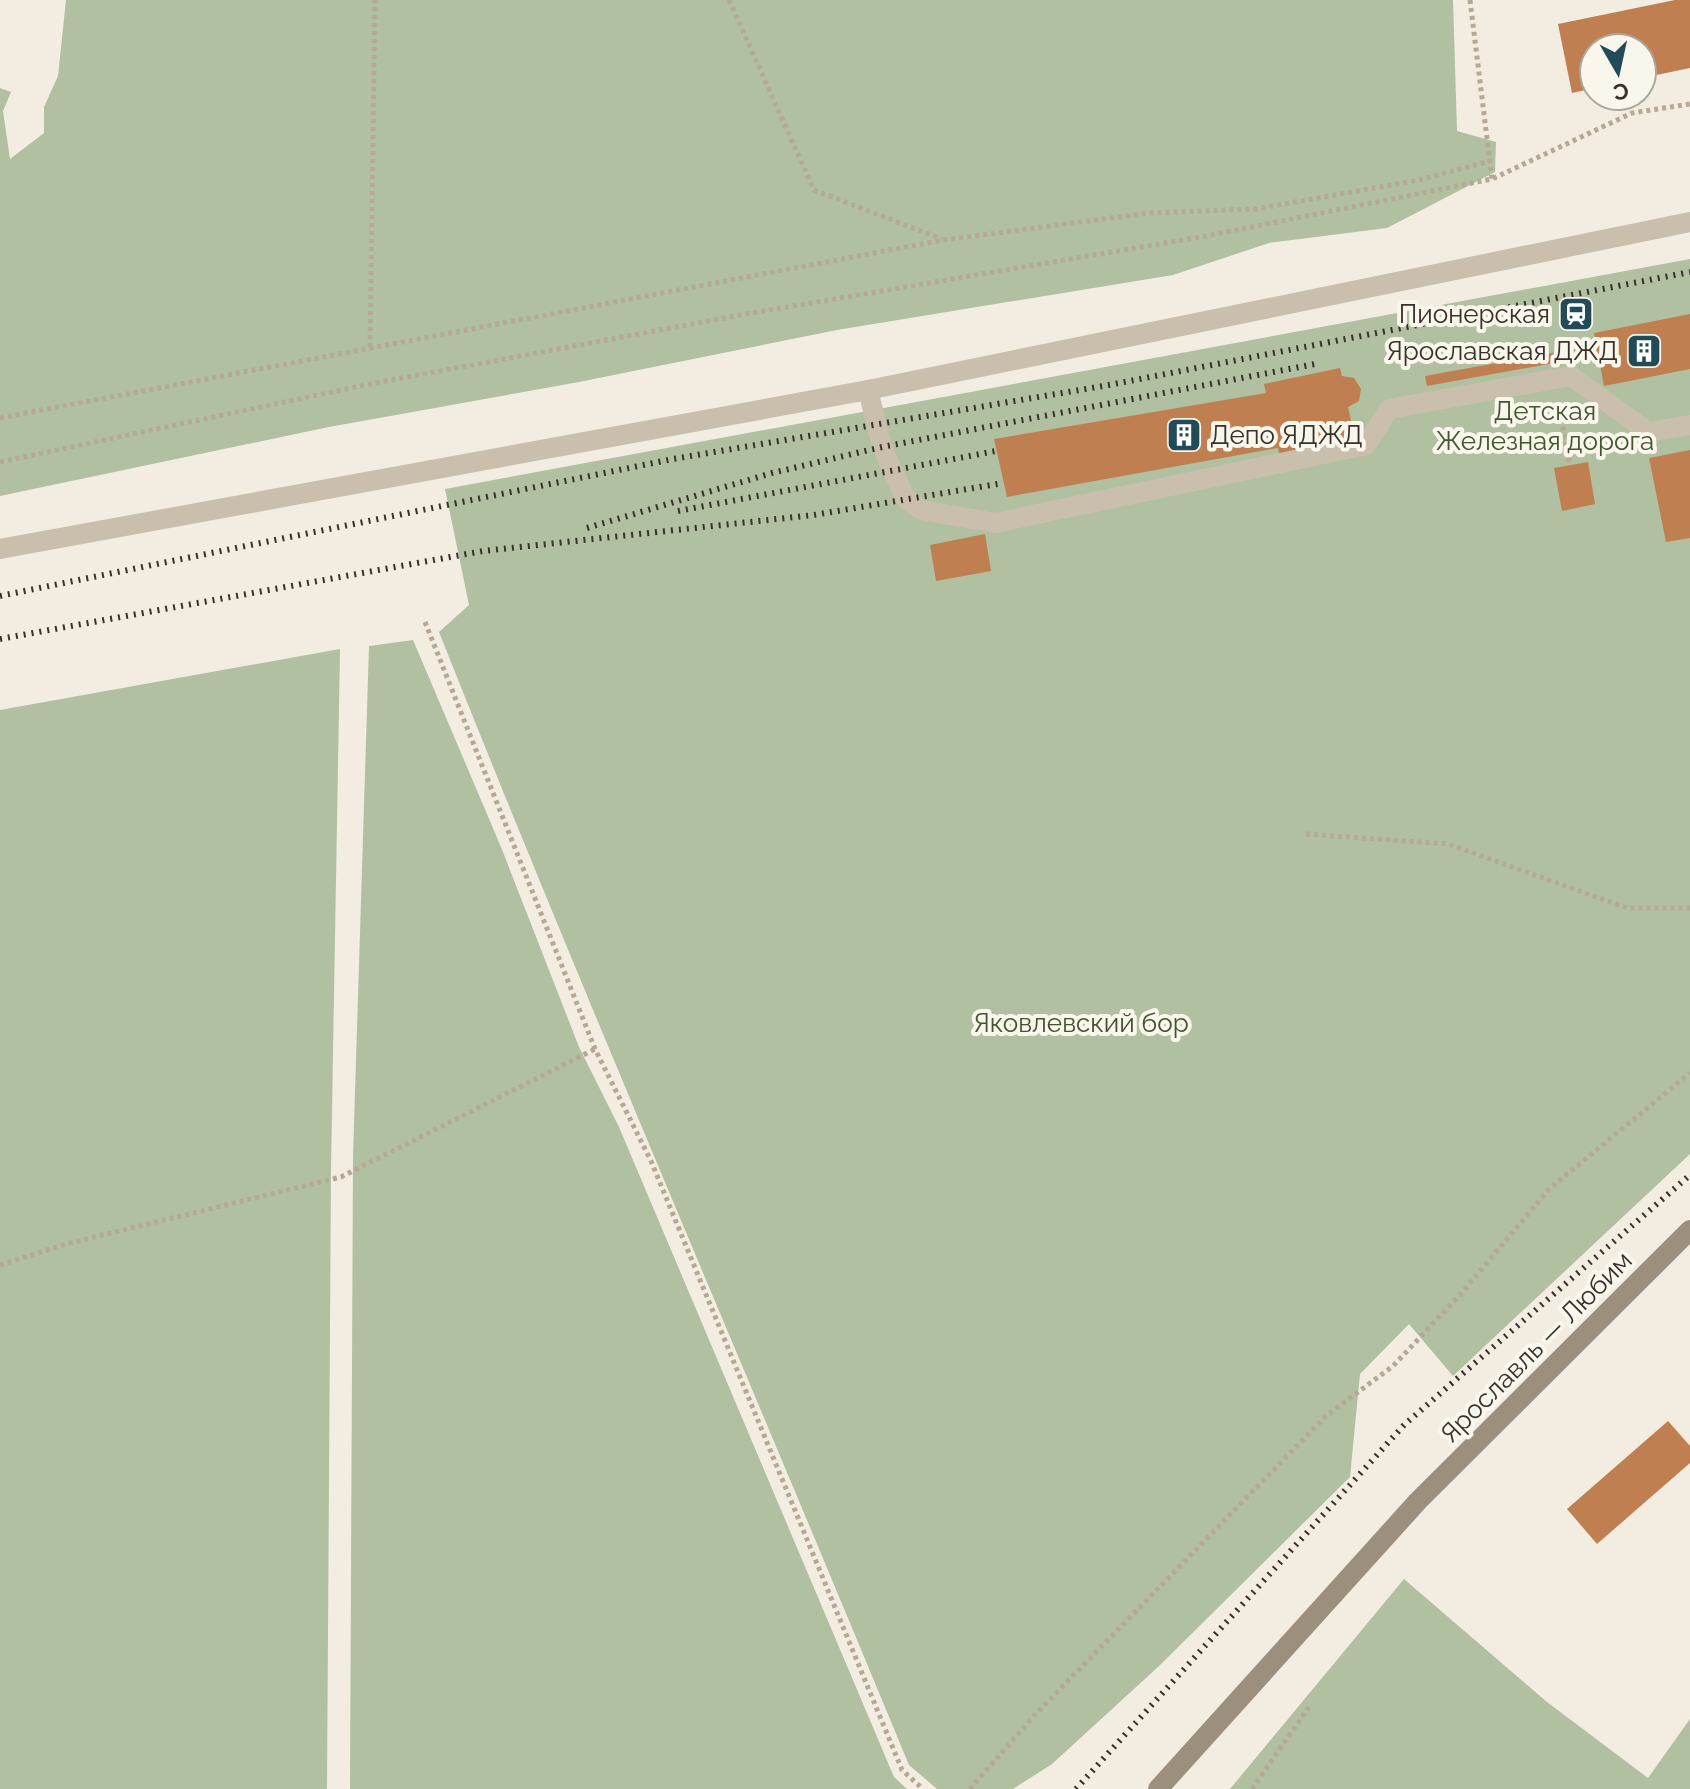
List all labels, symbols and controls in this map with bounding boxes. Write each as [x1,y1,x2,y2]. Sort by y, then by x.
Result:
north arrow [1578,32,1658,112]
text: С [1612,78,1631,106]
station icon: Пионерская [1557,295,1595,333]
place label: Пионерская [1399,299,1550,329]
building icon: Ярославская ДЖД [1625,332,1663,370]
place label: Ярославская ДЖД [1386,336,1618,366]
park label: Детская Железная дорога [1436,396,1654,456]
building icon: Депо ЯДЖД [1165,416,1203,454]
place label: Депо ЯДЖД [1210,420,1363,450]
park label: Яковлевский бор [973,1008,1189,1038]
street label: Ярославль — Любим [1434,1245,1638,1449]

